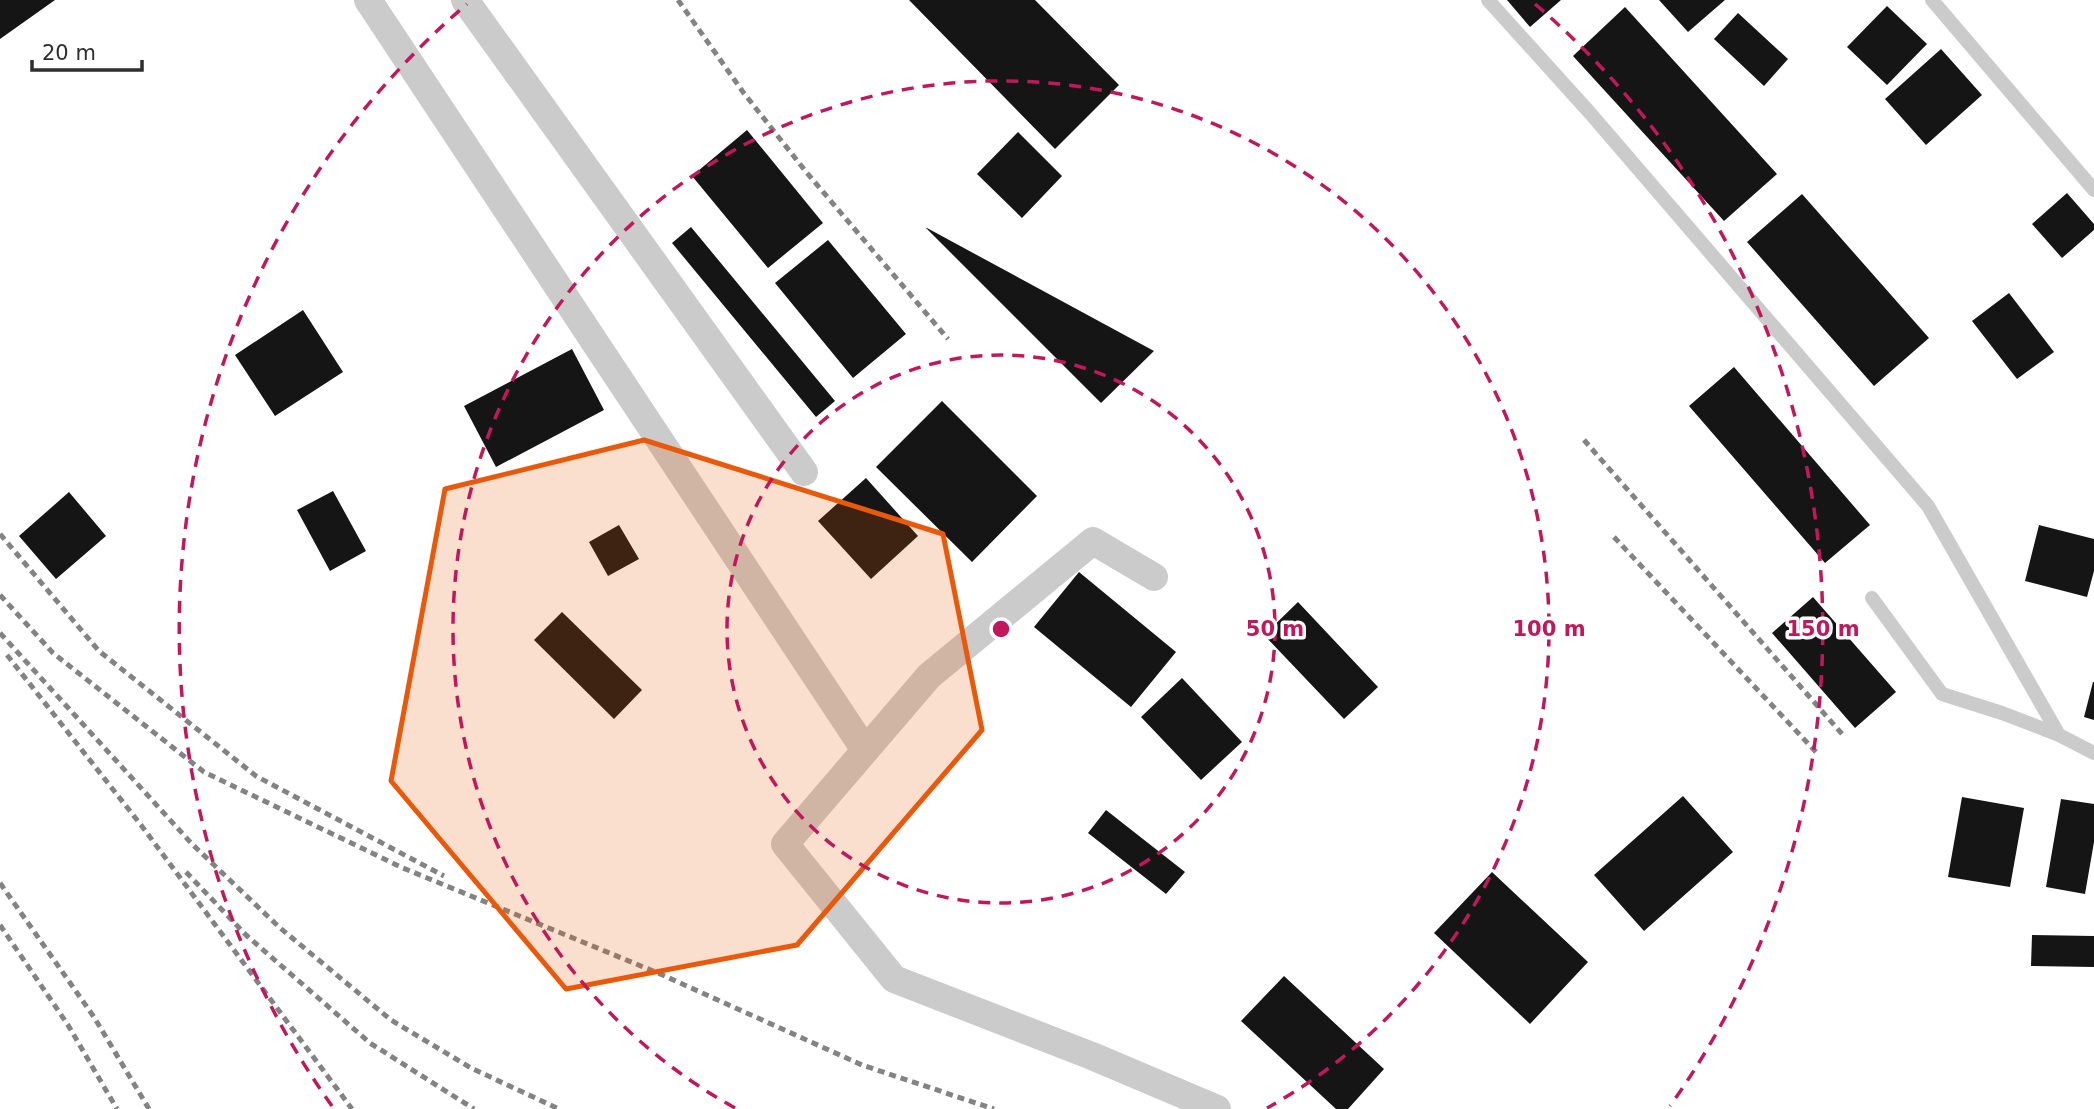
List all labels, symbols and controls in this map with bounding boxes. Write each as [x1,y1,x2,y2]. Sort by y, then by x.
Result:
scale bar [32,28,142,72]
text: 20 m [42,41,96,65]
centre of rings [989,617,1013,641]
text: 50 m [1246,617,1304,641]
text: 100 m [1512,617,1586,641]
text: 150 m [1786,617,1860,641]

